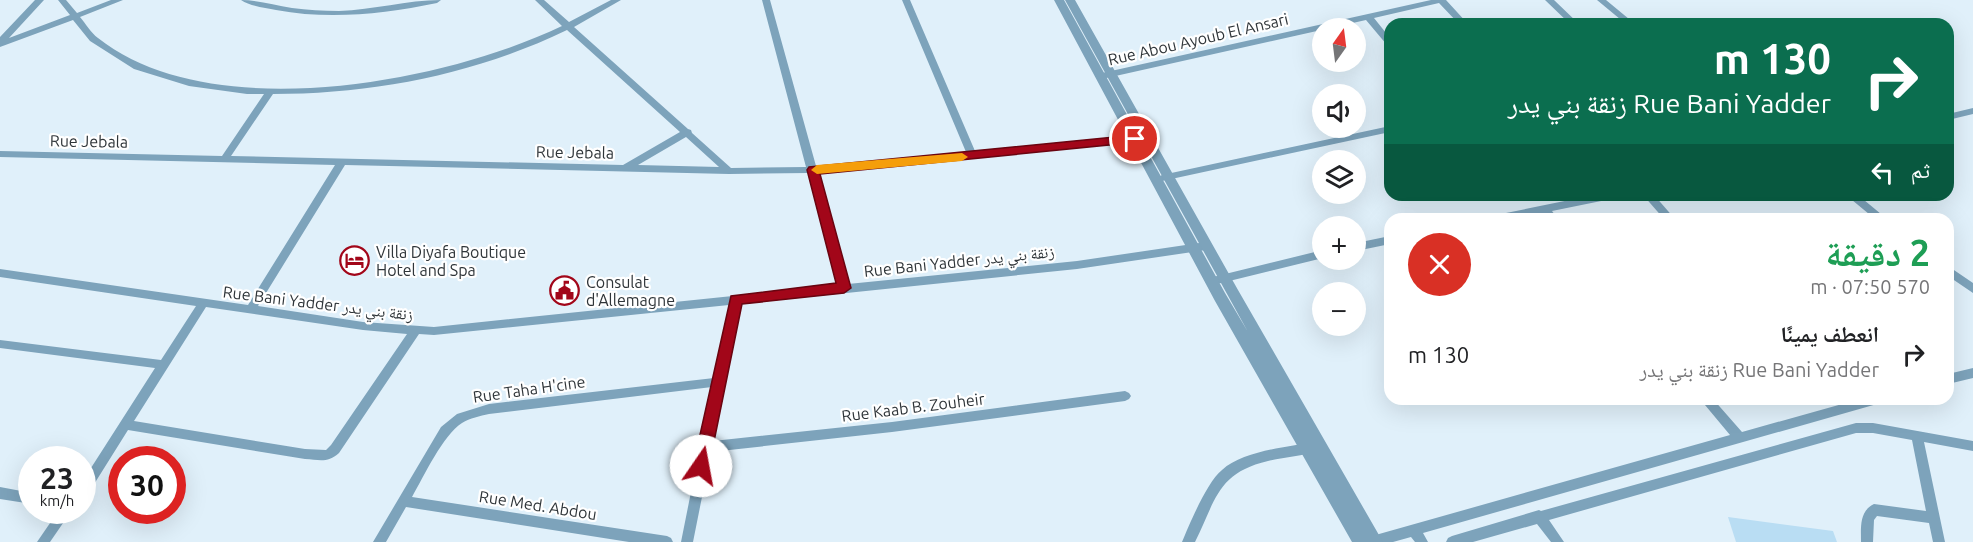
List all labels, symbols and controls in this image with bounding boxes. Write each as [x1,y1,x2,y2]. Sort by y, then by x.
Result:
street label: Rue Abou Ayoub El Ansari [1106,9,1290,69]
north arrow [1312,18,1366,72]
map controls [1312,18,1366,336]
text: 130 m [1714,35,1831,82]
icon: right [1852,42,1930,120]
button: sound [1312,84,1366,138]
text: Rue Bani Yadder زنقة بني يدر [1508,88,1831,118]
pin [1109,113,1160,164]
icon: arrive [1118,122,1151,155]
street label: Rue Jebala [50,131,128,151]
street label: Rue Jebala [536,142,614,162]
button: layers [1312,150,1366,204]
icon: left [1866,156,1899,189]
text: ثم [1911,157,1930,182]
button: + [1312,216,1366,270]
text: 2 دقيقة [1826,232,1930,273]
button: close [1408,233,1471,296]
street label: Rue Bani Yadder زنقة بني يدر [863,242,1056,284]
place label: Villa Diyafa Boutique Hotel and Spa [376,243,526,279]
hotel icon: Villa Diyafa Boutique Hotel and Spa [339,245,371,277]
place label: Consulat d'Allemagne [586,273,675,309]
public building icon: Consulat d'Allemagne [549,275,581,307]
text: 570 m · 07:50 [1810,275,1930,298]
street label: Rue Bani Yadder زنقة بني يدر [221,282,414,328]
button: − [1312,282,1366,336]
text: انعطف يمينًا [1780,321,1879,346]
icon: right [1897,338,1930,371]
text: 130 m [1408,342,1469,367]
text: Rue Bani Yadder زنقة بني يدر [1640,358,1879,381]
street label: Rue Taha H'cine [472,372,586,406]
street label: Rue Kaab B. Zouheir [840,389,986,425]
position arrow [669,434,733,498]
speed limit sign: 30 [108,446,186,524]
text: 23 [40,461,74,495]
street label: Rue Med. Abdou [478,487,598,523]
text: km/h [40,492,74,509]

